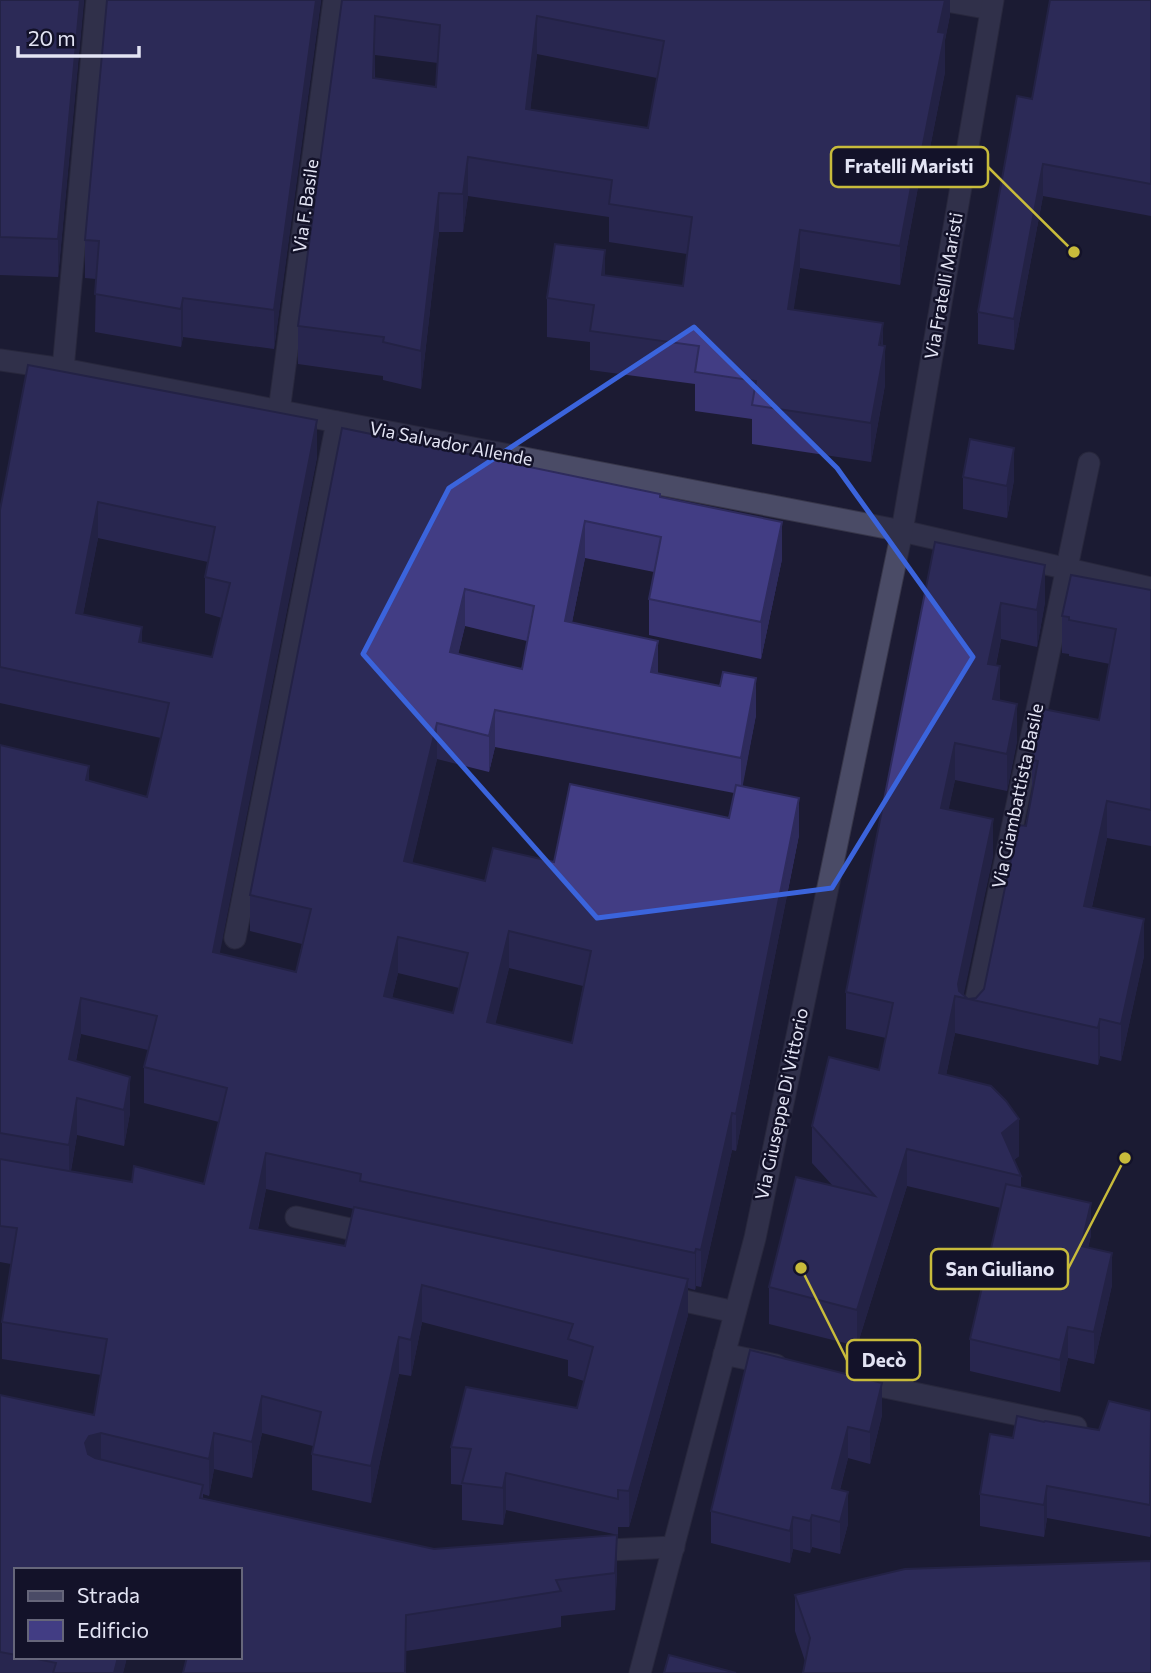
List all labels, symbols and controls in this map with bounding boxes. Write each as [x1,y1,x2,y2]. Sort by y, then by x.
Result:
scale bar [18,14,138,58]
text: 20 m [28,25,76,50]
callout: Fratelli Maristi [831,147,988,187]
text: Fratelli Maristi [844,154,974,177]
street label: Via F. Basile [288,158,322,254]
street label: Via Fratelli Maristi [919,211,967,361]
street label: Via Salvador Allende [368,416,535,470]
street label: Via Giambattista Basile [987,701,1047,890]
street label: Via Giuseppe Di Vittorio [750,1006,812,1202]
callout: San Giuliano [931,1249,1068,1289]
text: San Giuliano [946,1257,1054,1280]
callout: Decò [847,1340,920,1380]
text: Decò [862,1348,906,1371]
legend [14,1568,242,1659]
text: Strada [77,1582,140,1607]
text: Edificio [77,1617,149,1642]

